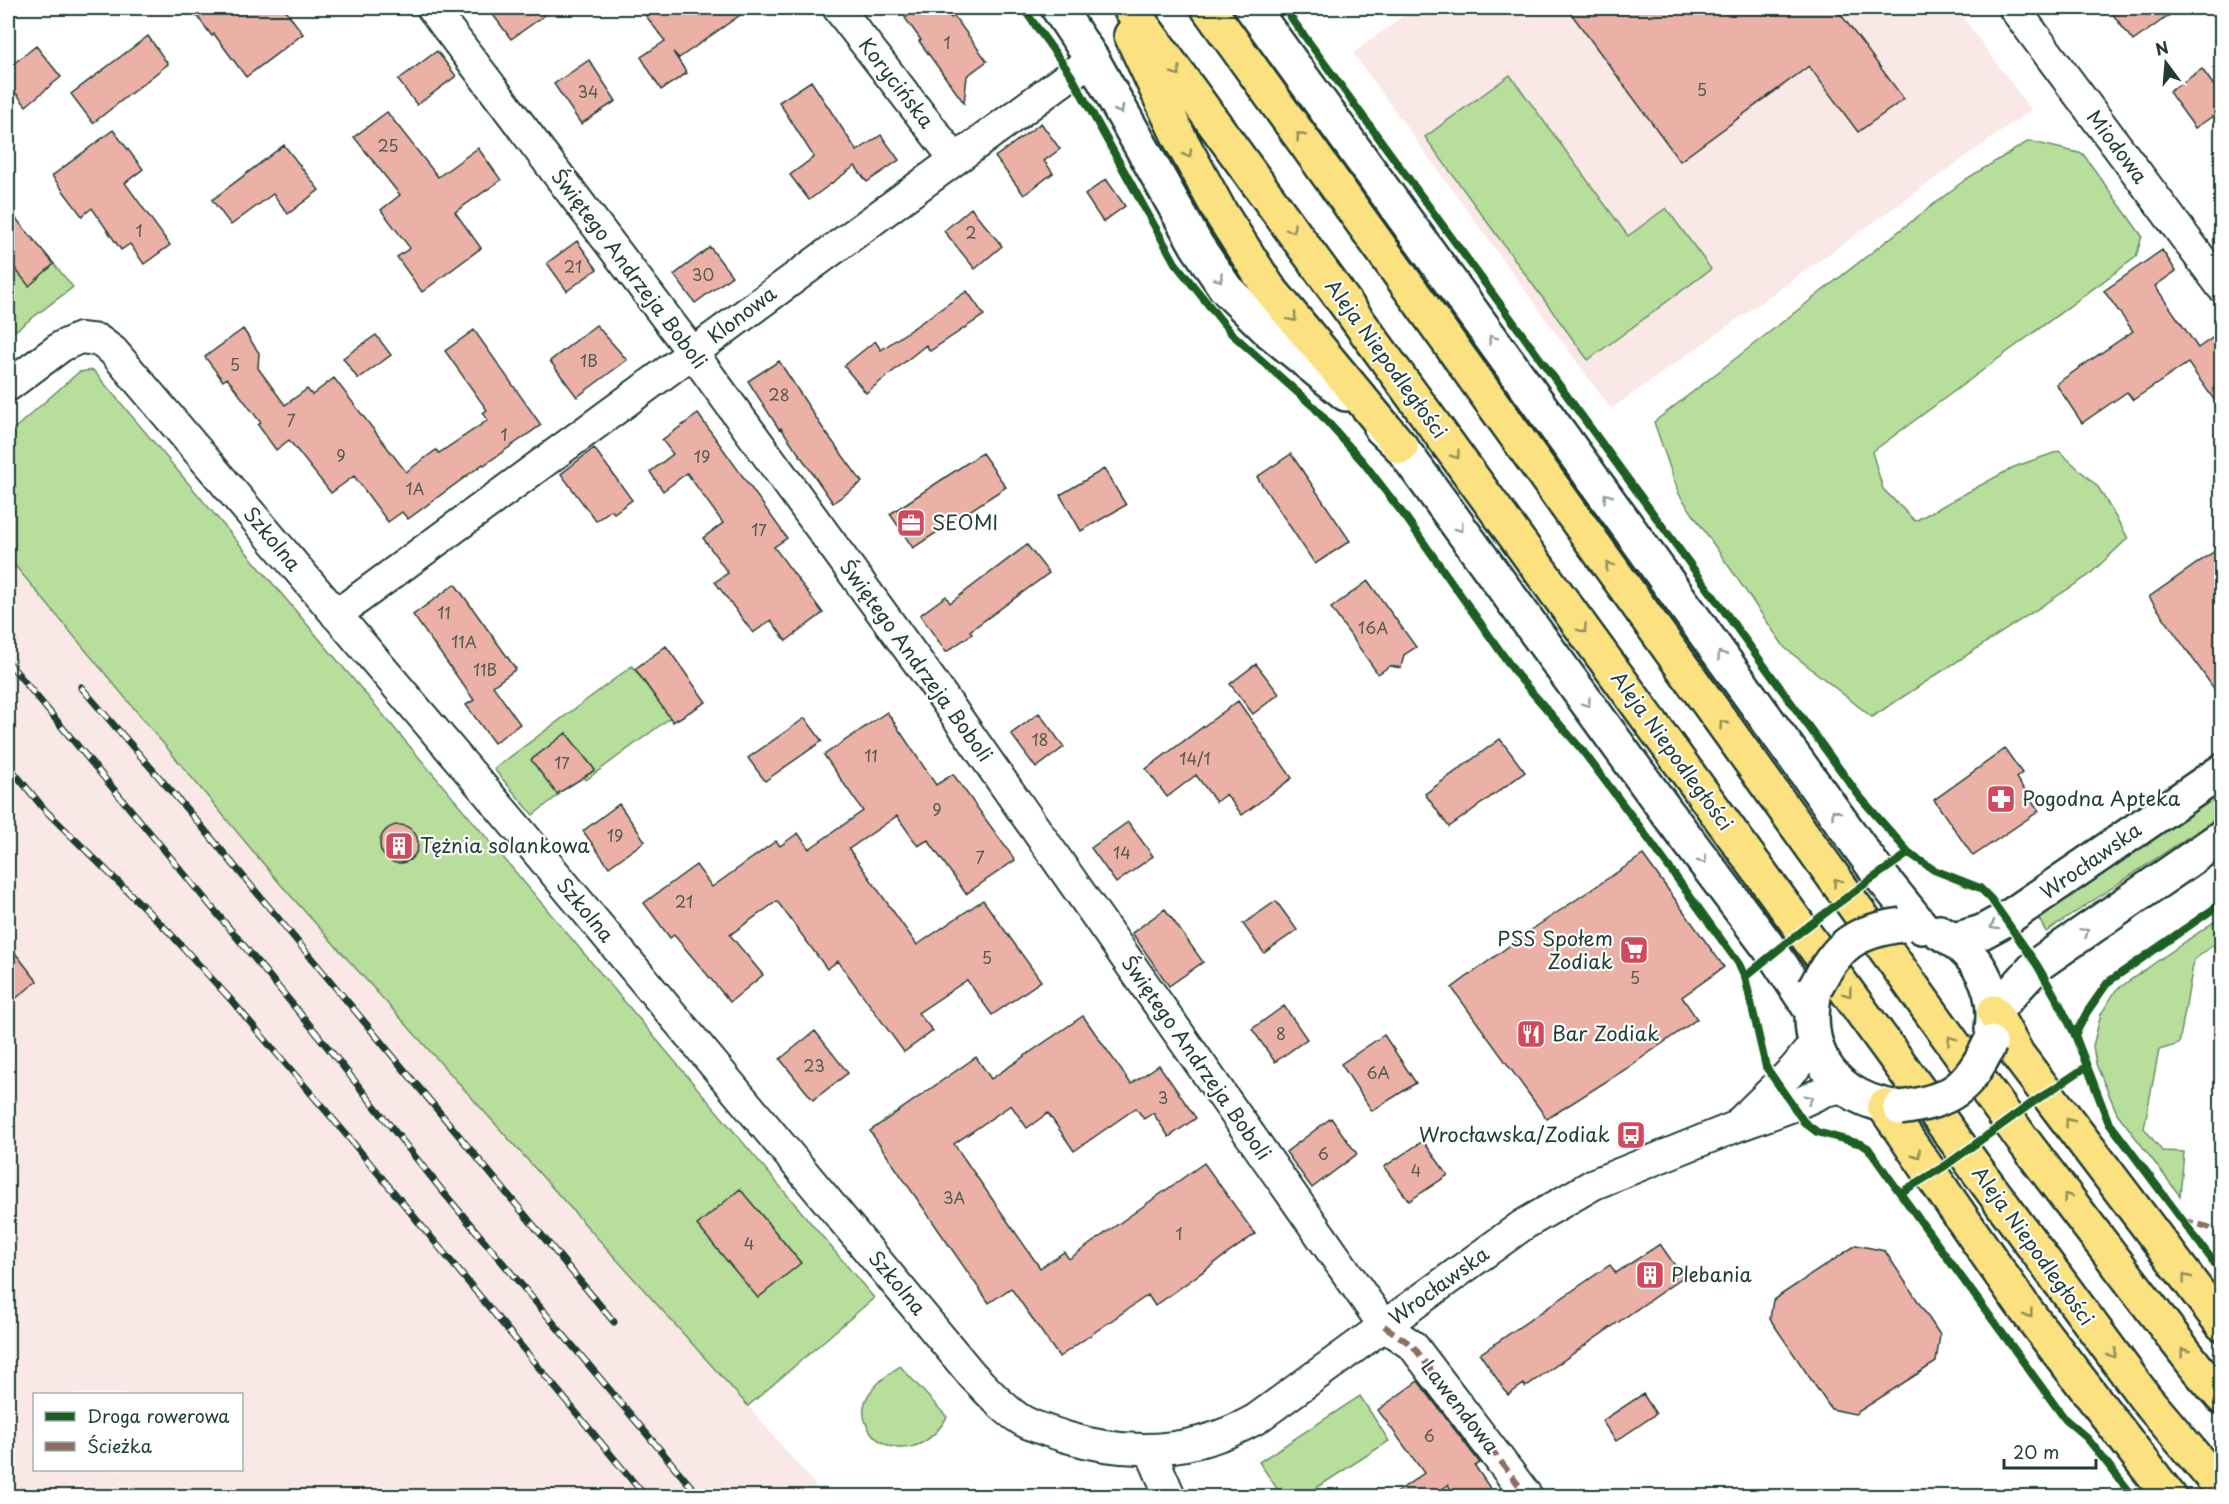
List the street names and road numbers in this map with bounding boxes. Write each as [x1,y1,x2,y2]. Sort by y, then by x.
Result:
street label: Korycińska [852,31,942,134]
street label: Miodowa [2080,103,2156,190]
street label: Świętego Andrzeja Boboli [545,162,715,375]
street label: Aleja Niepodległości [1319,272,1455,444]
street label: Klonowa [701,278,783,350]
street label: Szkolna [237,500,309,578]
street label: Świętego Andrzeja Boboli [833,553,1001,768]
street label: Aleja Niepodległości [1605,664,1741,836]
street label: Wrocławska [2034,814,2147,906]
street label: Szkolna [550,871,622,949]
street label: Świętego Andrzeja Boboli [1115,949,1279,1166]
street label: Aleja Niepodległości [1966,1159,2102,1331]
street label: Wrocławska [1382,1238,1495,1332]
street label: Szkolna [862,1244,934,1322]
street label: Lawendowa [1415,1353,1507,1460]

